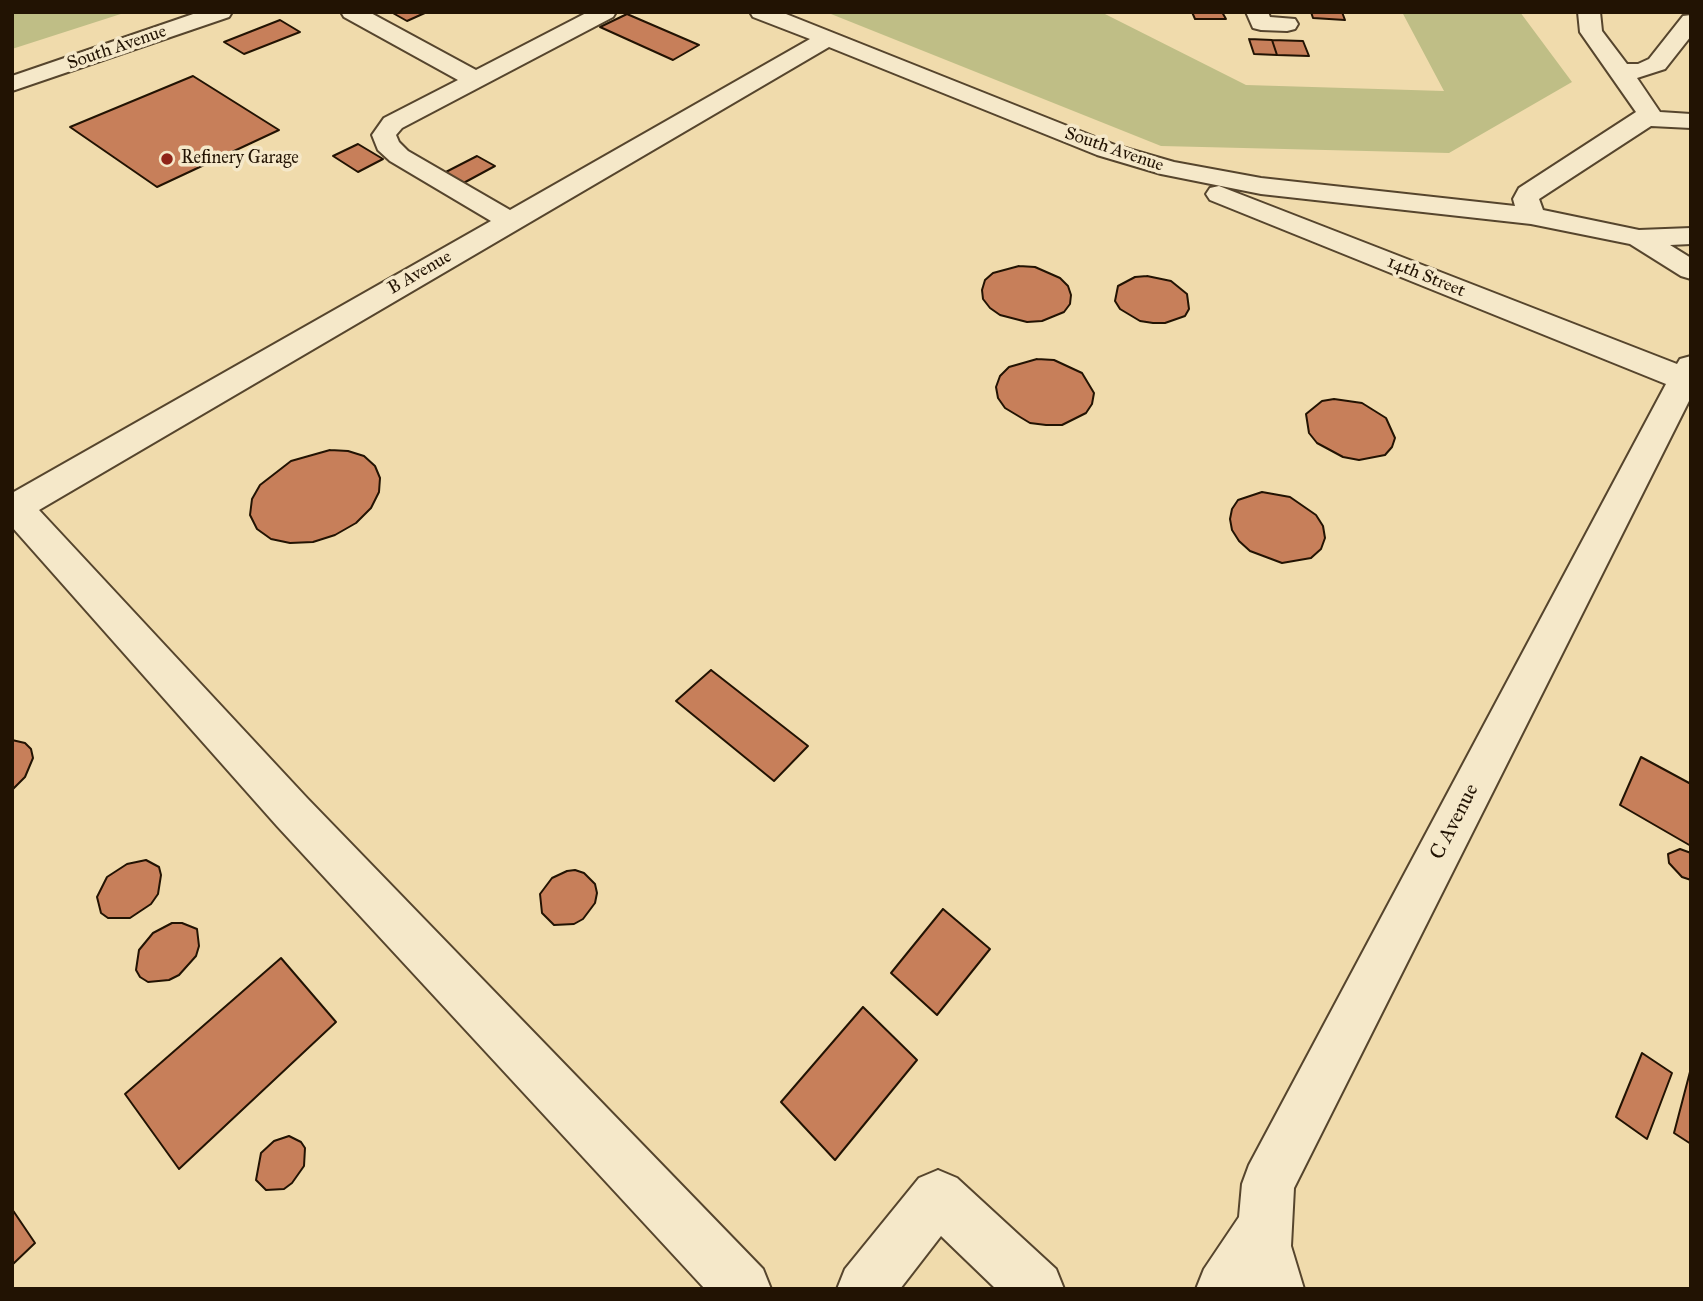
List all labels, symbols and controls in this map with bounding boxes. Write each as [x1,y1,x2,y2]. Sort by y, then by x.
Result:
street label: South Avenue [65,21,169,75]
street label: South Avenue [1062,123,1166,177]
place label: Refinery Garage [181,148,299,170]
marker: Refinery Garage [159,151,175,167]
street label: B Avenue [384,246,456,300]
street label: 14th Street [1384,252,1468,302]
street label: C Avenue [1425,780,1485,864]

